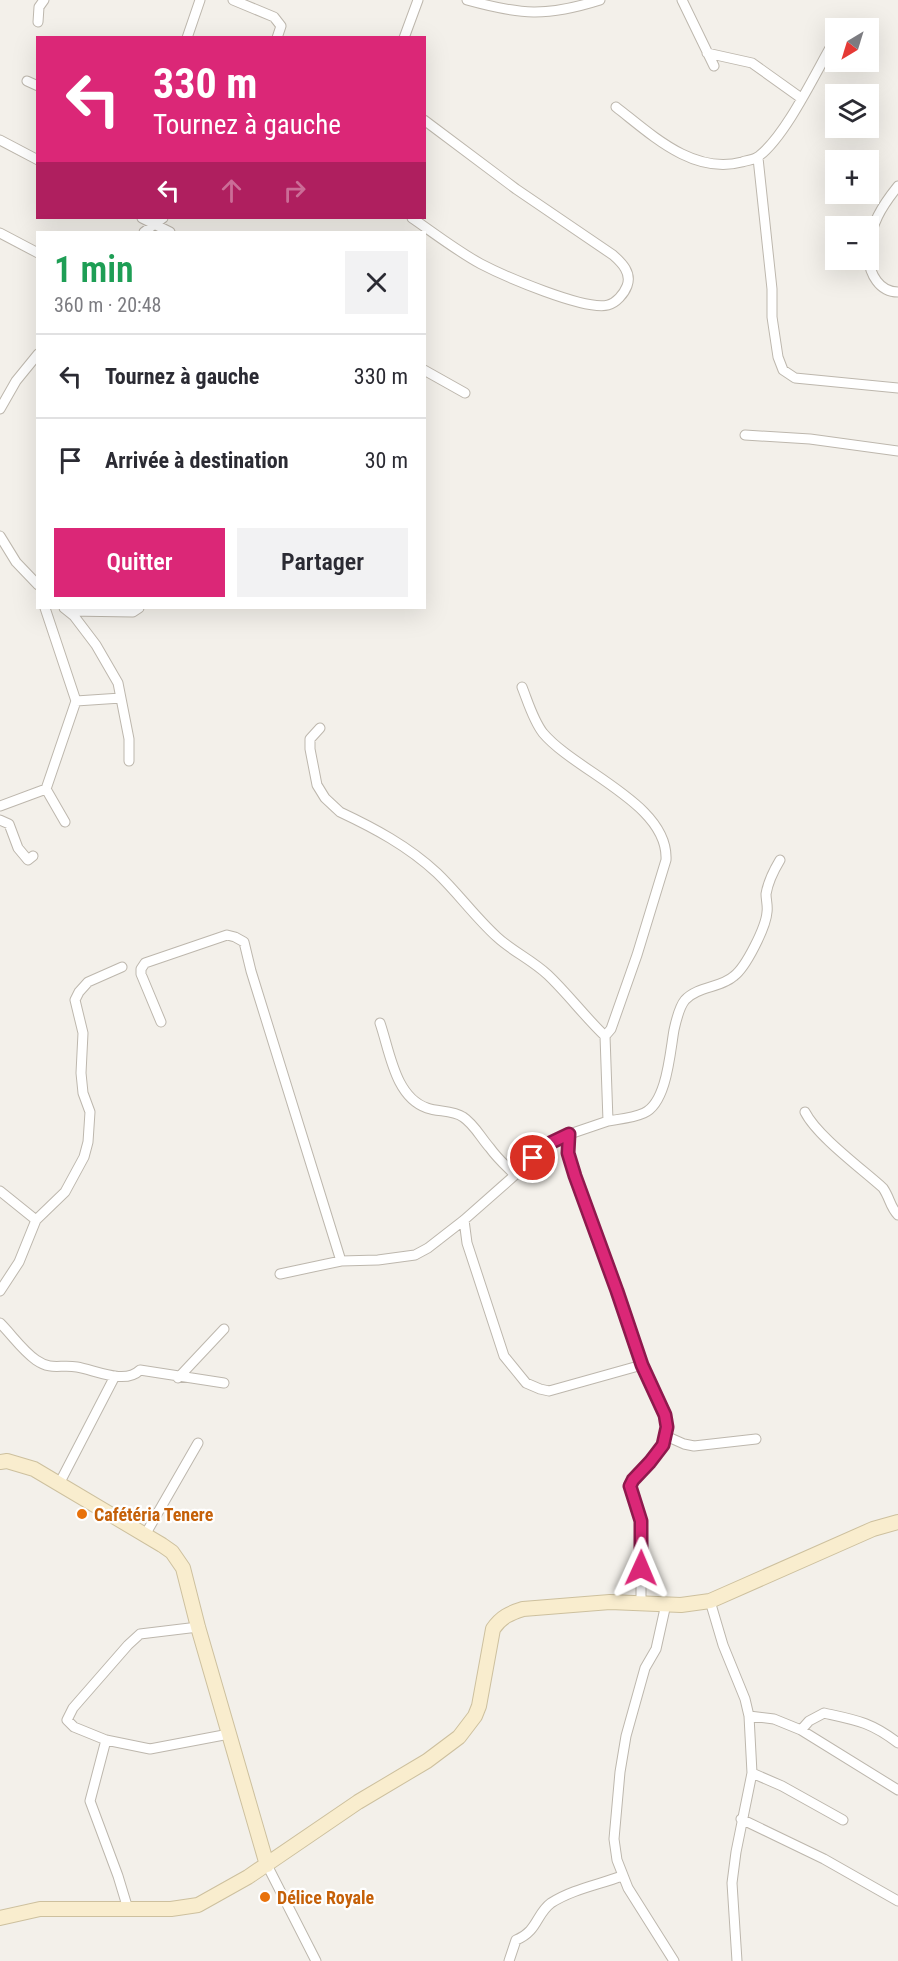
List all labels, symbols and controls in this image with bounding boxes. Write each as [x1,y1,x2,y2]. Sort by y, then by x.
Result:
north arrow [825,18,879,72]
map controls [825,18,879,270]
text: 330 m [153,59,258,108]
icon: left [54,60,132,138]
button: layers [825,84,879,138]
text: Tournez à gauche [153,109,341,141]
button: + [825,150,879,204]
icon: left [152,174,185,207]
icon: ahead [215,174,248,207]
icon: right [278,174,311,207]
button: − [825,216,879,270]
text: 1 min [54,249,134,291]
button: close [345,251,408,314]
text: 360 m · 20:48 [54,293,161,317]
icon: left [54,360,87,393]
text: Tournez à gauche [105,364,259,389]
text: 330 m [354,364,408,389]
icon: arrive [54,444,87,477]
text: Arrivée à destination [105,448,289,473]
text: 30 m [365,448,408,473]
button: Quitter [54,528,225,597]
button: Partager [237,528,408,597]
pin [507,1132,558,1183]
icon: arrive [516,1141,549,1174]
place label: Cafétéria Tenere [94,1504,214,1525]
marker: Cafétéria Tenere [75,1507,89,1521]
position arrow [609,1536,673,1600]
place label: Délice Royale [277,1887,375,1908]
marker: Délice Royale [258,1890,272,1904]

